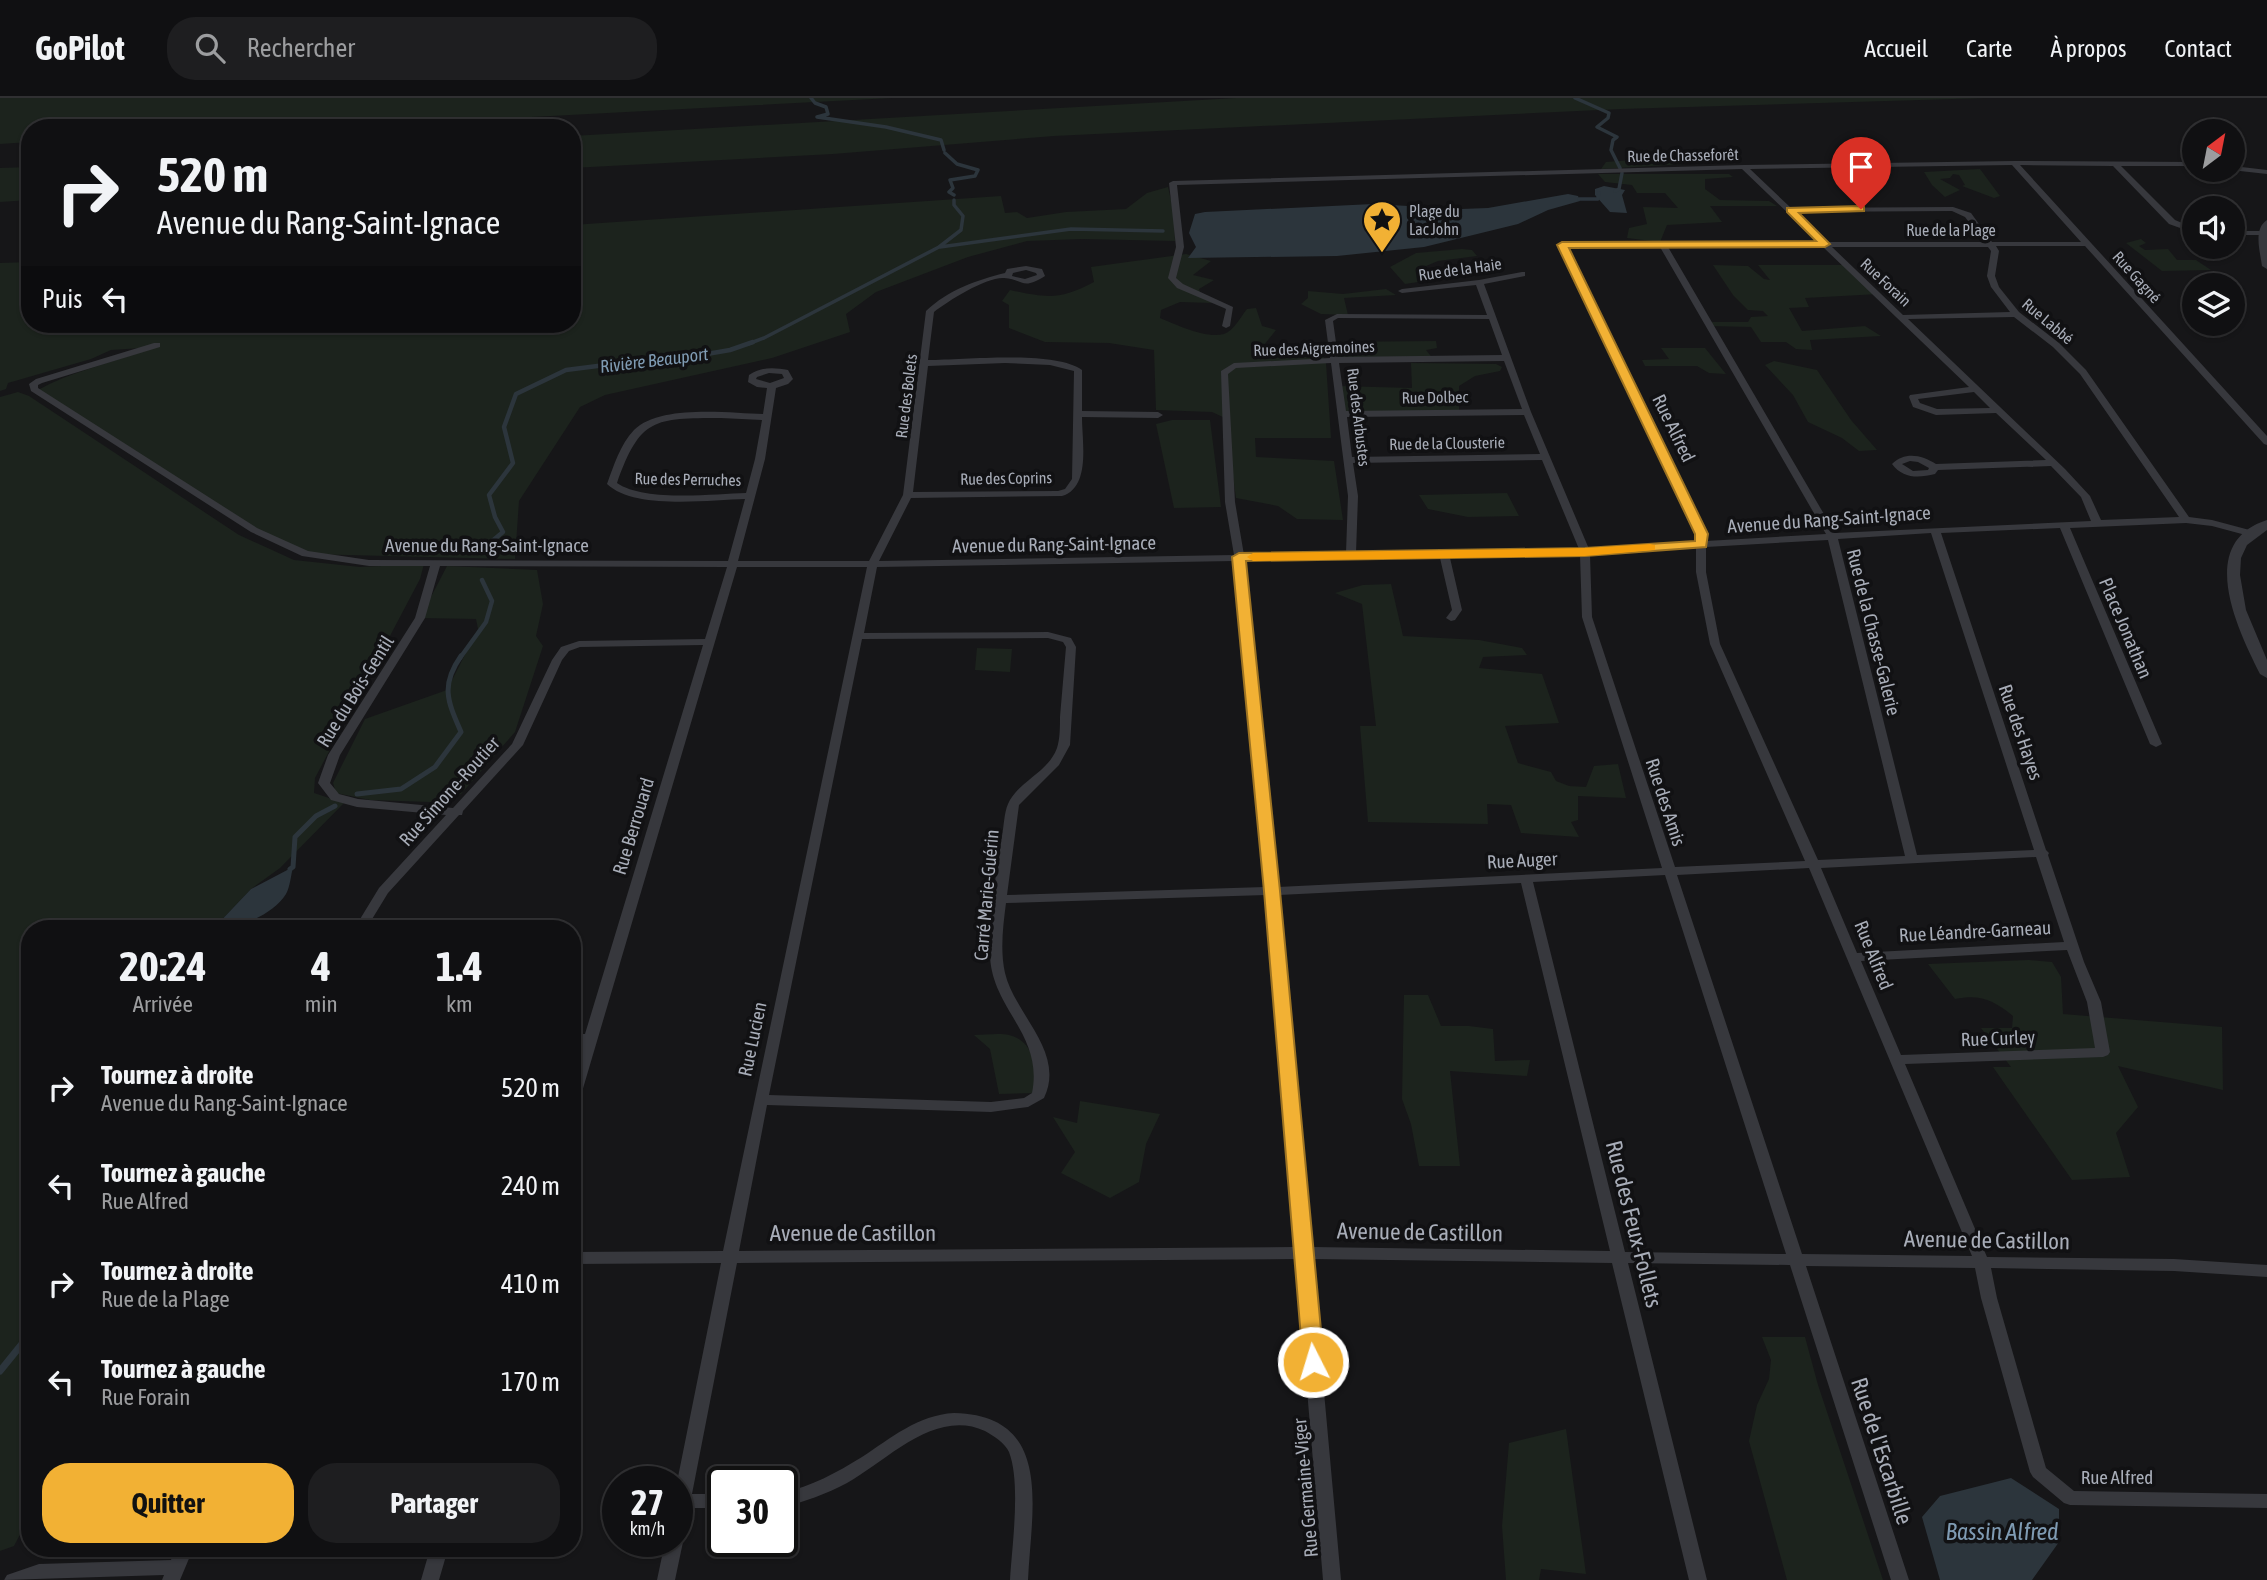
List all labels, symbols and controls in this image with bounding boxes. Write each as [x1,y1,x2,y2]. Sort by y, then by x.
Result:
search box [167,17,657,80]
text: GoPilot [35,29,125,67]
icon: search [191,29,229,67]
text: Rechercher [247,33,355,63]
text: Accueil [1864,35,1928,62]
text: Carte [1966,35,2012,62]
text: À propos [2050,35,2126,62]
text: Contact [2164,35,2232,62]
north arrow [2182,119,2245,182]
map controls [2182,119,2245,336]
pin [1831,137,1891,209]
street label: Rue de Chasseforêt [1627,145,1739,165]
text: 520 m [157,146,268,202]
icon: right [42,147,133,238]
icon: arrive [1842,148,1880,186]
button: sound [2182,196,2245,259]
place icon: Plage du Lac John [1361,199,1403,254]
place label: Plage du Lac John [1409,202,1460,238]
text: Avenue du Rang-Saint-Ignace [157,204,500,241]
street label: Rue de la Plage [1906,221,1996,240]
street label: Rue Gagné [2108,248,2165,307]
street label: Rue de la Haie [1417,254,1503,284]
street label: Rue Forain [1857,254,1915,310]
button: layers [2182,273,2245,336]
icon: left [96,280,134,318]
text: Puis [42,284,82,314]
street label: Rue Labbé [2019,294,2077,348]
street label: Rue des Aigremoines [1253,337,1375,360]
water label: Rivière Beauport [599,343,710,377]
street label: Rue des Bolets [892,353,920,439]
street label: Rue des Arbustes [1344,367,1374,467]
street label: Rue Dolbec [1402,387,1469,407]
street label: Rue Alfred [1648,391,1700,465]
street label: Rue de la Clousterie [1389,433,1505,453]
street label: Rue des Coprins [960,468,1053,489]
street label: Rue des Perruches [635,469,742,489]
street label: Avenue du Rang-Saint-Ignace [1727,501,1931,537]
street label: Avenue du Rang-Saint-Ignace [952,531,1156,557]
street label: Avenue du Rang-Saint-Ignace [385,534,589,556]
street label: Rue de la Chasse-Galerie [1843,546,1905,718]
street label: Place Jonathan [2095,574,2157,682]
street label: Rue du Bois-Gentil [312,631,398,751]
street label: Rue des Hayes [1994,681,2048,783]
street label: Rue Simone-Routier [394,732,504,850]
street label: Rue des Amis [1641,755,1691,849]
street label: Rue Berrouard [608,775,658,877]
street label: Carré Marie-Guérin [969,828,1003,962]
street label: Rue Auger [1486,847,1558,873]
street label: Rue Léandre-Garneau [1898,916,2052,946]
street label: Rue Alfred [1850,917,1898,993]
text: 20:24 [119,942,206,990]
text: 4 [311,942,331,990]
text: 1.4 [436,942,483,990]
text: Arrivée [133,991,193,1017]
text: min [305,991,338,1017]
text: km [446,991,473,1017]
street label: Rue Lucien [733,1000,771,1078]
street label: Rue Curley [1960,1026,2036,1050]
text: Tournez à droite [101,1060,254,1090]
icon: right [42,1069,80,1107]
text: 520 m [501,1073,560,1103]
text: Avenue du Rang-Saint-Ignace [101,1090,348,1116]
street label: Rue des Feux-Follets [1601,1138,1667,1310]
text: Tournez à gauche [101,1158,266,1188]
icon: left [42,1167,80,1205]
text: 240 m [501,1171,560,1201]
text: Rue Alfred [101,1188,189,1214]
street label: Avenue de Castillon [1337,1218,1503,1246]
street label: Avenue de Castillon [770,1220,936,1246]
street label: Avenue de Castillon [1904,1226,2070,1254]
text: Tournez à droite [101,1256,254,1286]
icon: right [42,1265,80,1303]
text: 410 m [501,1269,560,1299]
text: Rue de la Plage [101,1286,230,1312]
position arrow [1276,1325,1350,1399]
text: Tournez à gauche [101,1354,266,1384]
icon: left [42,1363,80,1401]
text: 170 m [501,1367,560,1397]
street label: Rue de l'Escarbille [1846,1374,1918,1528]
text: Rue Forain [101,1384,190,1410]
street label: Rue Germaine-Viger [1288,1417,1322,1558]
button: Quitter [42,1463,294,1543]
button: Partager [308,1463,560,1543]
speed limit sign: 30 [707,1466,798,1557]
street label: Rue Alfred [2081,1466,2153,1488]
text: 27 [631,1482,664,1522]
text: km/h [630,1518,665,1539]
water label: Bassin Alfred [1946,1518,2058,1545]

